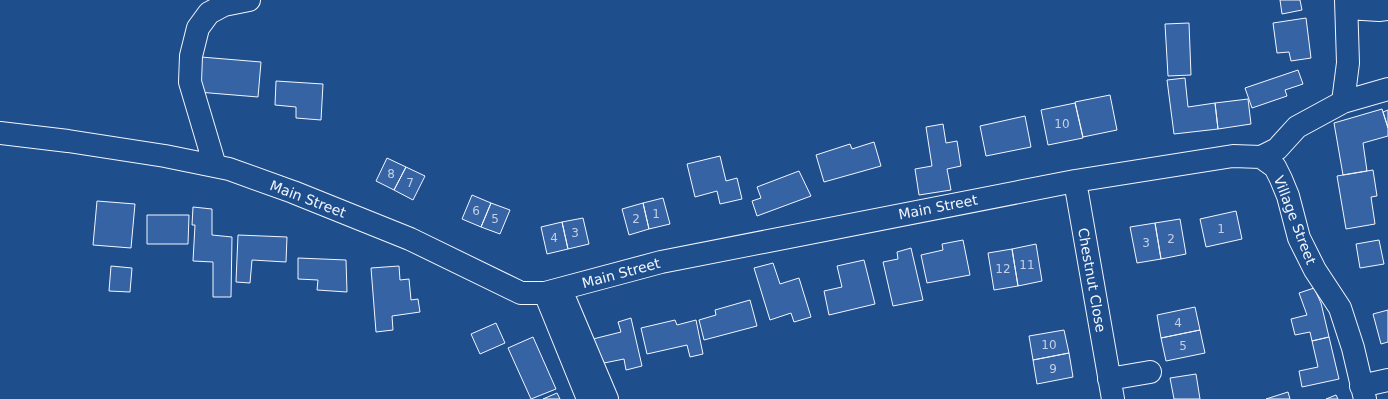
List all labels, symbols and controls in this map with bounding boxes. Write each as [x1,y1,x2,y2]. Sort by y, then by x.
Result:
house number: 10 [1054,117,1070,131]
house number: 8 [387,167,395,181]
street label: Village Street [1271,173,1319,267]
house number: 7 [406,176,414,190]
street label: Main Street [268,177,349,221]
street label: Main Street [897,191,979,223]
house number: 6 [472,204,480,218]
house number: 1 [652,207,660,221]
house number: 5 [491,212,499,226]
house number: 2 [632,212,640,226]
house number: 1 [1217,222,1225,236]
house number: 3 [571,226,579,240]
street label: Chestnut Close [1075,226,1109,334]
house number: 4 [550,231,558,245]
house number: 2 [1167,232,1175,246]
house number: 3 [1142,236,1150,250]
street label: Main Street [580,255,662,291]
house number: 11 [1019,258,1035,272]
house number: 12 [995,262,1011,276]
house number: 4 [1174,316,1182,330]
house number: 10 [1041,338,1057,352]
house number: 5 [1179,339,1187,353]
house number: 9 [1049,362,1057,376]

